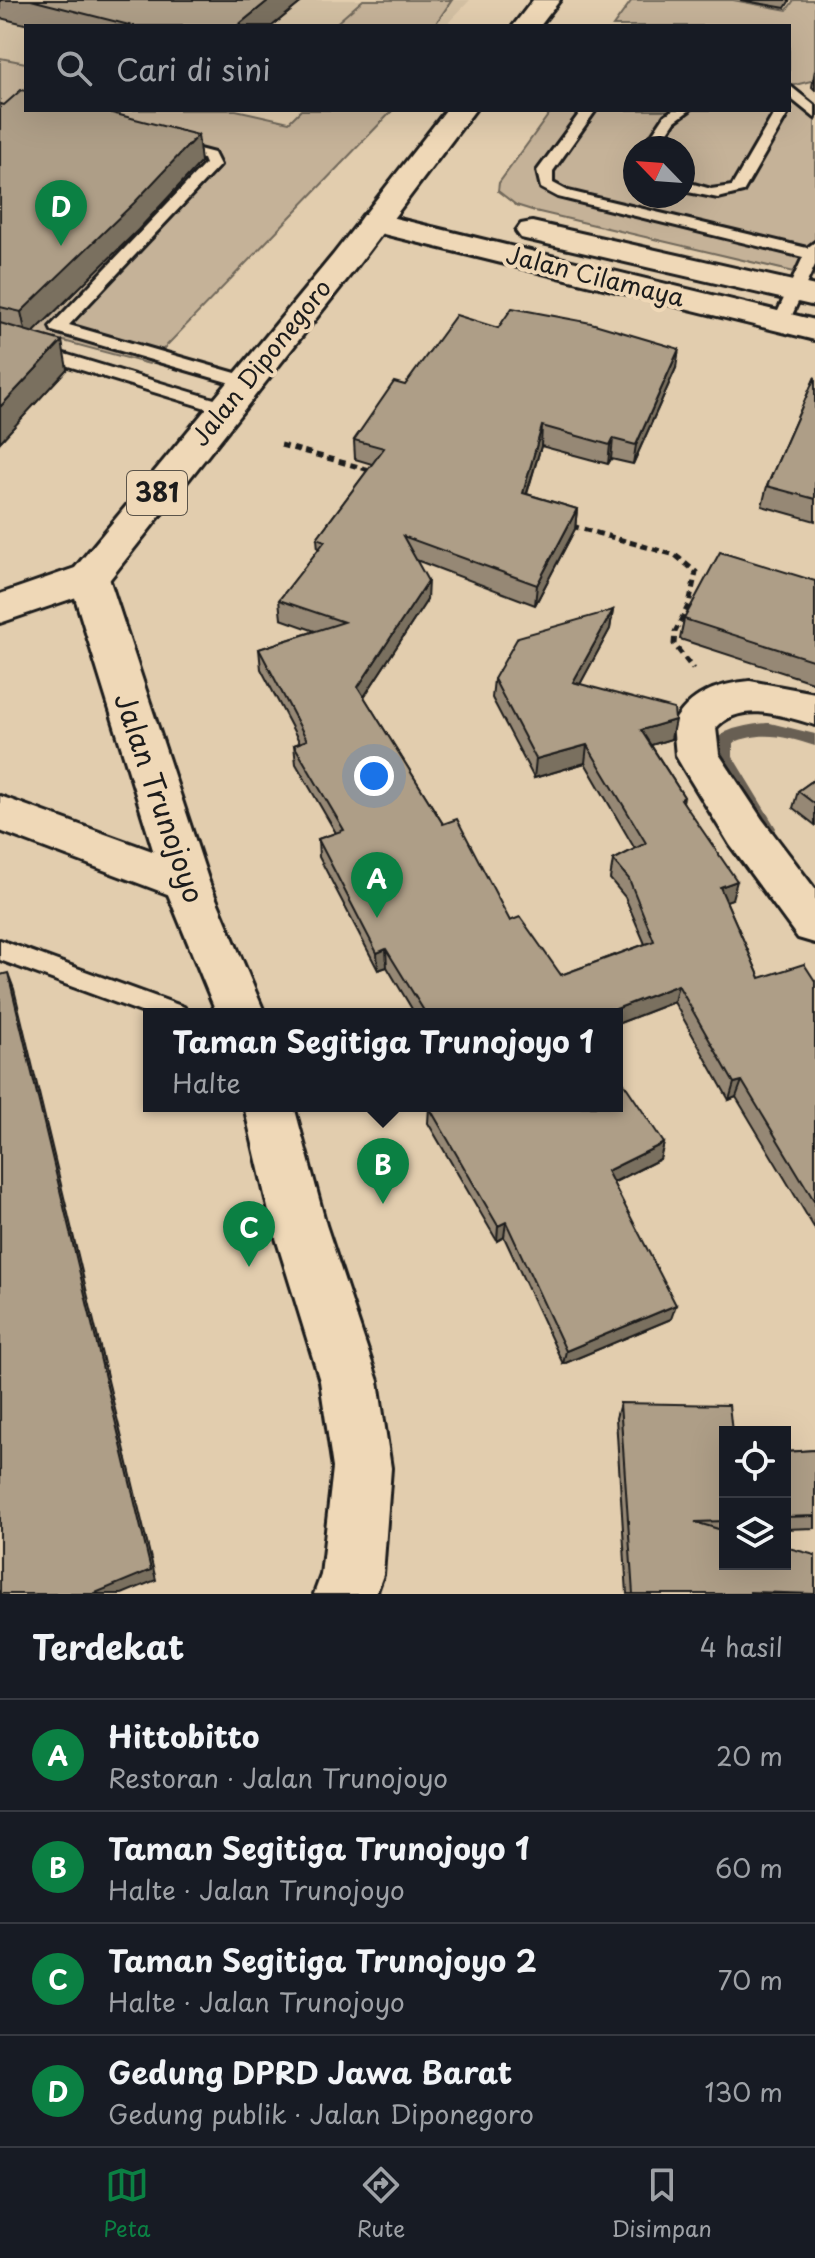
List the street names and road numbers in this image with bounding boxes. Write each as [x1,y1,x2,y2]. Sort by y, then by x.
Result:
street label: Jalan Cilamaya [503,235,689,315]
street label: Jalan Diponegoro [182,271,339,453]
road number: 381 [127,471,187,515]
street label: Jalan Trunojoyo [104,687,217,908]

